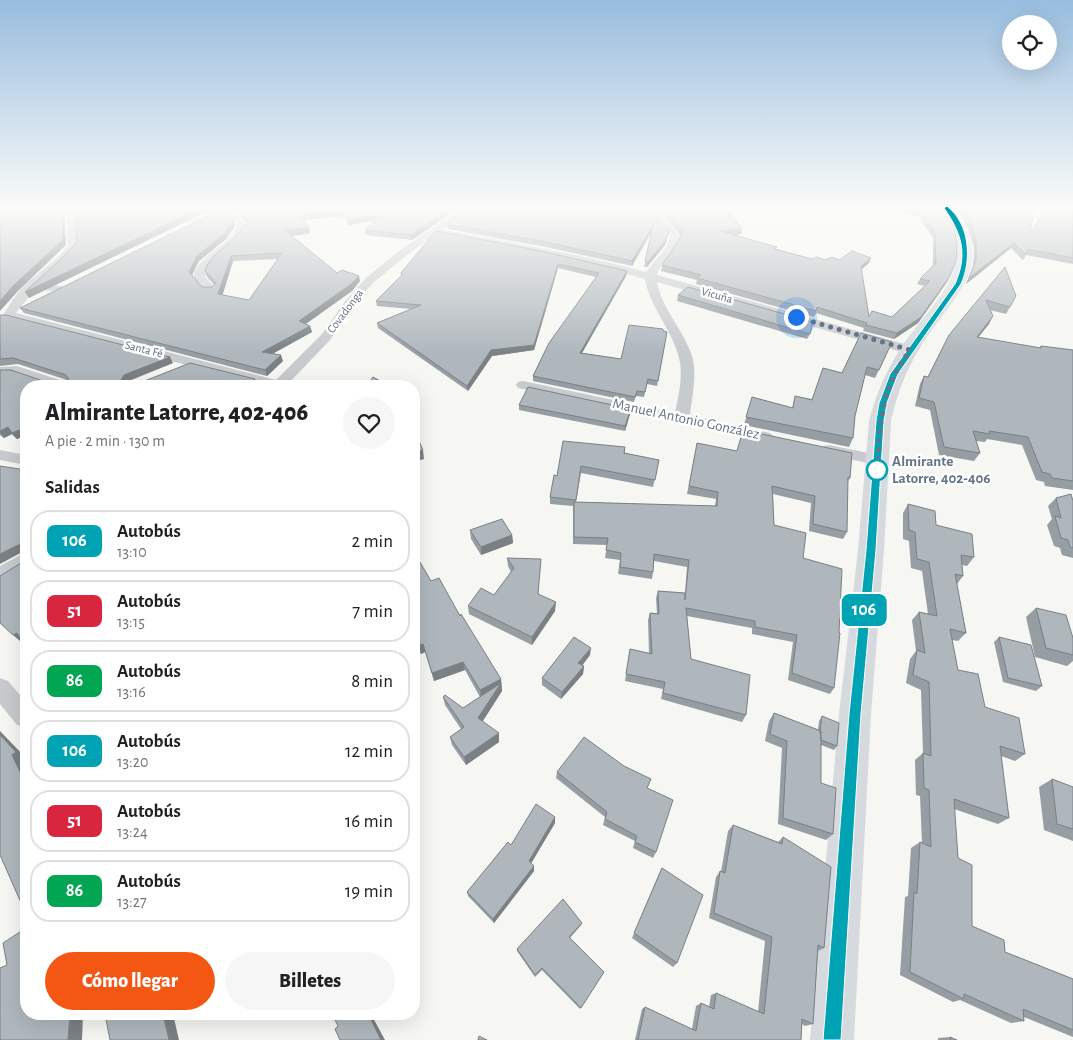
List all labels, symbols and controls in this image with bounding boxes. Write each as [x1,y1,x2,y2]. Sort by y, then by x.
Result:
map controls [1002,15,1057,70]
button: locate [1002,15,1057,70]
street label: Vicuña [700,285,734,305]
street label: Covadonga [325,286,366,335]
your location [784,305,809,330]
street label: Santa Fé [124,338,164,360]
street label: Manuel Antonio González [611,396,761,442]
button: heart [343,397,395,449]
text: Almirante Latorre, 402-406 [45,401,308,425]
text: A pie · 2 min · 130 m [45,433,165,449]
place label: Almirante Latorre, 402-406 [892,454,991,486]
marker: Almirante Latorre, 402-406 [866,459,888,481]
text: Salidas [45,478,100,497]
text: Autobús [117,522,181,541]
text: 106 [62,532,87,550]
text: 2 min [352,532,393,551]
text: 13:10 [117,544,147,560]
text: Autobús [117,592,181,611]
line badge: 106 [835,594,893,626]
text: 106 [852,601,876,619]
text: 51 [67,602,82,620]
text: 7 min [352,602,393,621]
text: 13:15 [117,614,145,630]
text: Autobús [117,662,181,681]
text: 86 [66,672,83,690]
text: 8 min [351,672,393,691]
text: 13:16 [117,684,146,700]
text: Autobús [117,732,181,751]
text: 106 [62,742,87,760]
text: 12 min [345,742,393,761]
text: 13:20 [117,754,149,770]
text: Autobús [117,802,181,821]
text: 51 [67,812,82,830]
text: 16 min [345,812,393,831]
text: 13:24 [117,824,148,840]
text: Autobús [117,872,181,891]
text: 86 [66,882,83,900]
text: 19 min [345,882,393,901]
text: 13:27 [117,894,147,910]
button: Cómo llegar [45,952,215,1010]
button: Billetes [225,952,395,1010]

